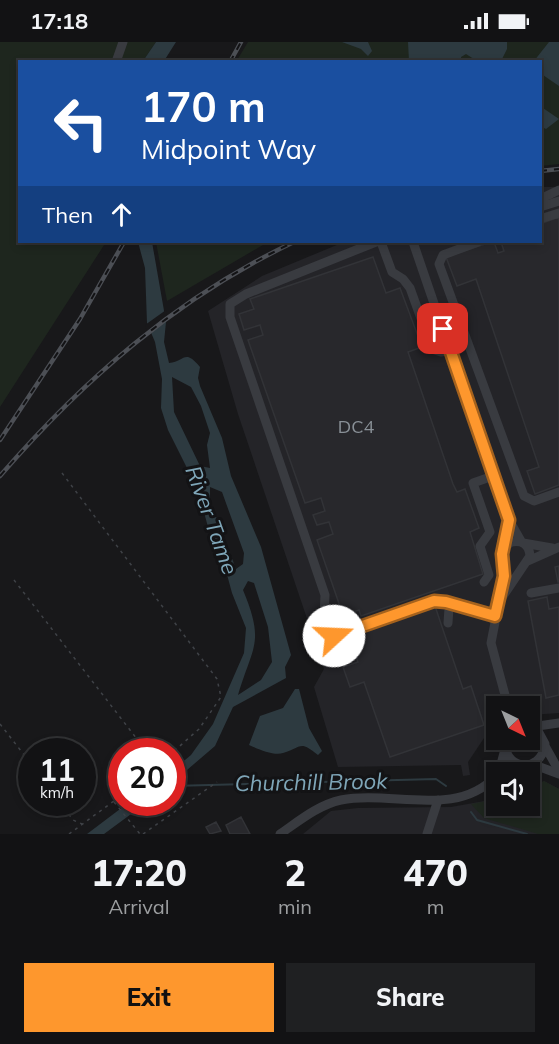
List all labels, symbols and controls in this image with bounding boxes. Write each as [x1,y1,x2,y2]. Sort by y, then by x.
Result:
text: 17:18 [30,7,88,35]
text: 170 m [141,80,266,133]
icon: left [42,84,120,162]
text: Midpoint Way [141,132,316,166]
icon: ahead [105,198,138,231]
text: Then [42,201,93,229]
pin [417,303,468,354]
icon: arrive [426,312,459,345]
house number: DC4 [338,415,374,438]
water label: River Tame [179,462,245,578]
position arrow [302,604,366,668]
north arrow [486,696,540,750]
map controls [486,696,540,816]
speed limit sign: 20 [108,738,186,816]
text: 11 [39,751,75,789]
button: sound [486,762,540,816]
water label: Churchill Brook [234,767,388,797]
text: km/h [40,783,74,802]
text: 17:20 [91,850,187,895]
text: 2 [284,850,306,895]
text: 470 [403,850,468,895]
text: Arrival [108,894,170,919]
text: min [278,894,312,919]
text: m [427,894,444,919]
button: Exit [24,963,274,1032]
button: Share [286,963,535,1032]

